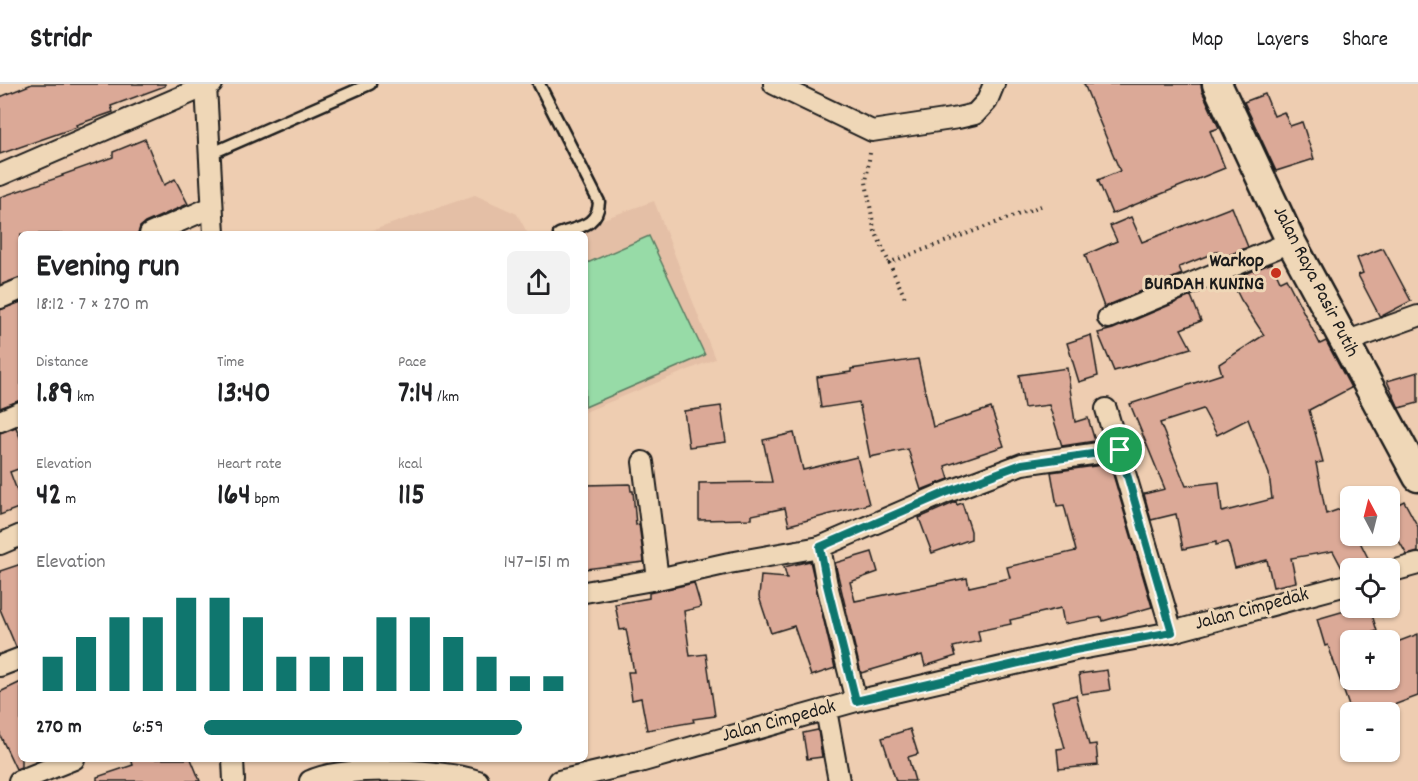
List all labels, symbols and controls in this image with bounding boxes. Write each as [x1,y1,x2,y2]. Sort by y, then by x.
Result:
text: Stridr [30,21,92,61]
text: Map [1192,26,1223,56]
text: Layers [1256,26,1309,56]
text: Share [1342,26,1388,56]
street label: Jalan Raya Pasir Putih [1265,202,1365,362]
text: Evening run [36,245,180,292]
place label: Warkop BURDAH KUNING [1144,248,1264,299]
button: share [507,251,570,314]
marker: Warkop BURDAH KUNING [1269,266,1283,280]
text: 18:12 · 7 × 270 m [36,291,149,319]
text: Distance [36,351,88,374]
text: Time [217,351,244,374]
text: Pace [398,351,426,374]
text: 1.89 [36,374,73,417]
text: 13:40 [217,374,271,417]
text: 7:14 [398,374,434,417]
text: km [73,386,95,409]
text: /km [434,386,459,409]
pin [1094,424,1145,475]
icon: arrive [1103,433,1136,466]
text: Elevation [36,453,92,476]
text: Heart rate [217,453,282,476]
text: kcal [398,453,422,476]
text: 42 [36,476,62,519]
text: 164 [217,476,251,519]
text: 115 [398,476,425,519]
north arrow [1340,486,1400,546]
map controls [1340,486,1400,762]
text: m [62,488,76,511]
text: bpm [251,488,280,511]
text: Elevation [36,549,106,577]
text: 147–151 m [503,549,570,577]
button: locate [1340,558,1400,618]
street label: Jalan Cimpedak [1192,581,1312,639]
button: + [1340,630,1400,690]
street label: Jalan Cimpedak [719,693,839,751]
button: − [1340,702,1400,762]
text: 270 m [36,714,82,742]
text: 6:59 [132,714,164,742]

